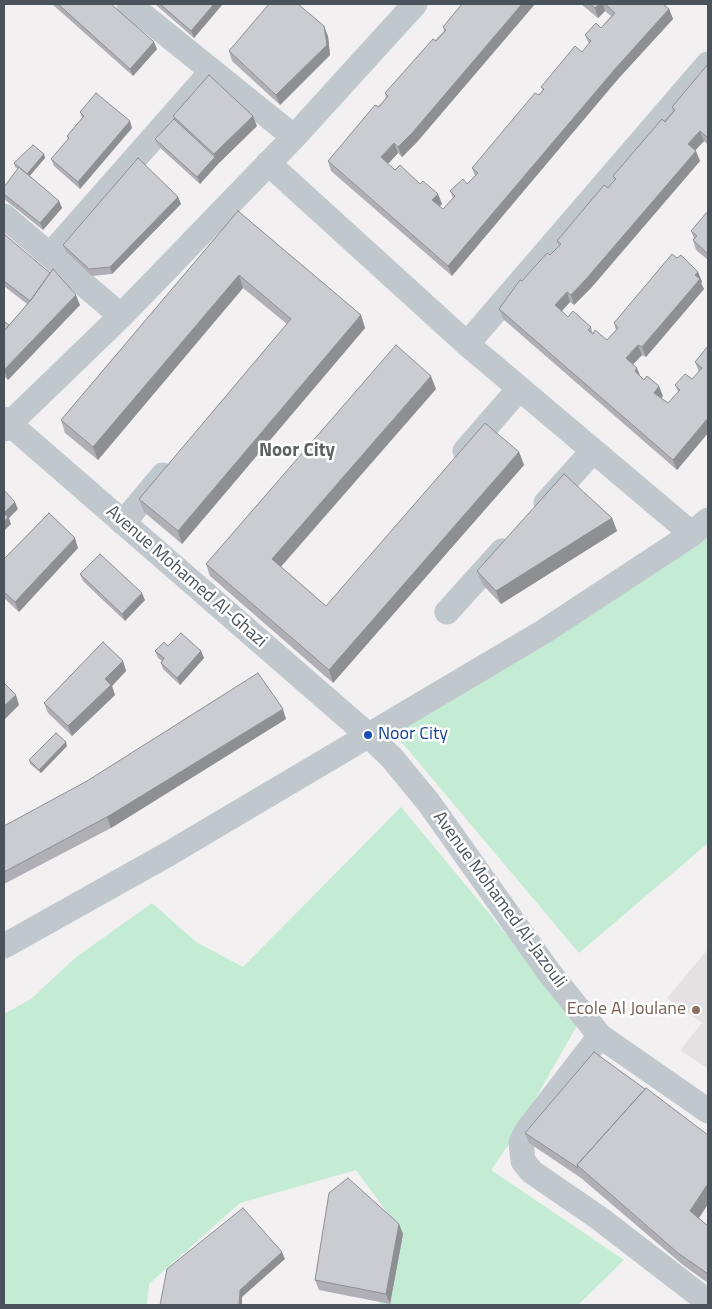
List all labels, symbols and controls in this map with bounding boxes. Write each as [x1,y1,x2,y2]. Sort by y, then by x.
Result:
district label: Noor City [259,440,335,462]
street label: Avenue Mohamed Al-Ghazi [101,501,271,653]
place label: Noor City [378,724,448,746]
marker: Noor City [362,729,374,741]
street label: Avenue Mohamed Al-Jazouli [428,808,570,992]
place label: Ecole Al Joulane [567,999,686,1021]
marker: Ecole Al Joulane [690,1004,702,1016]

